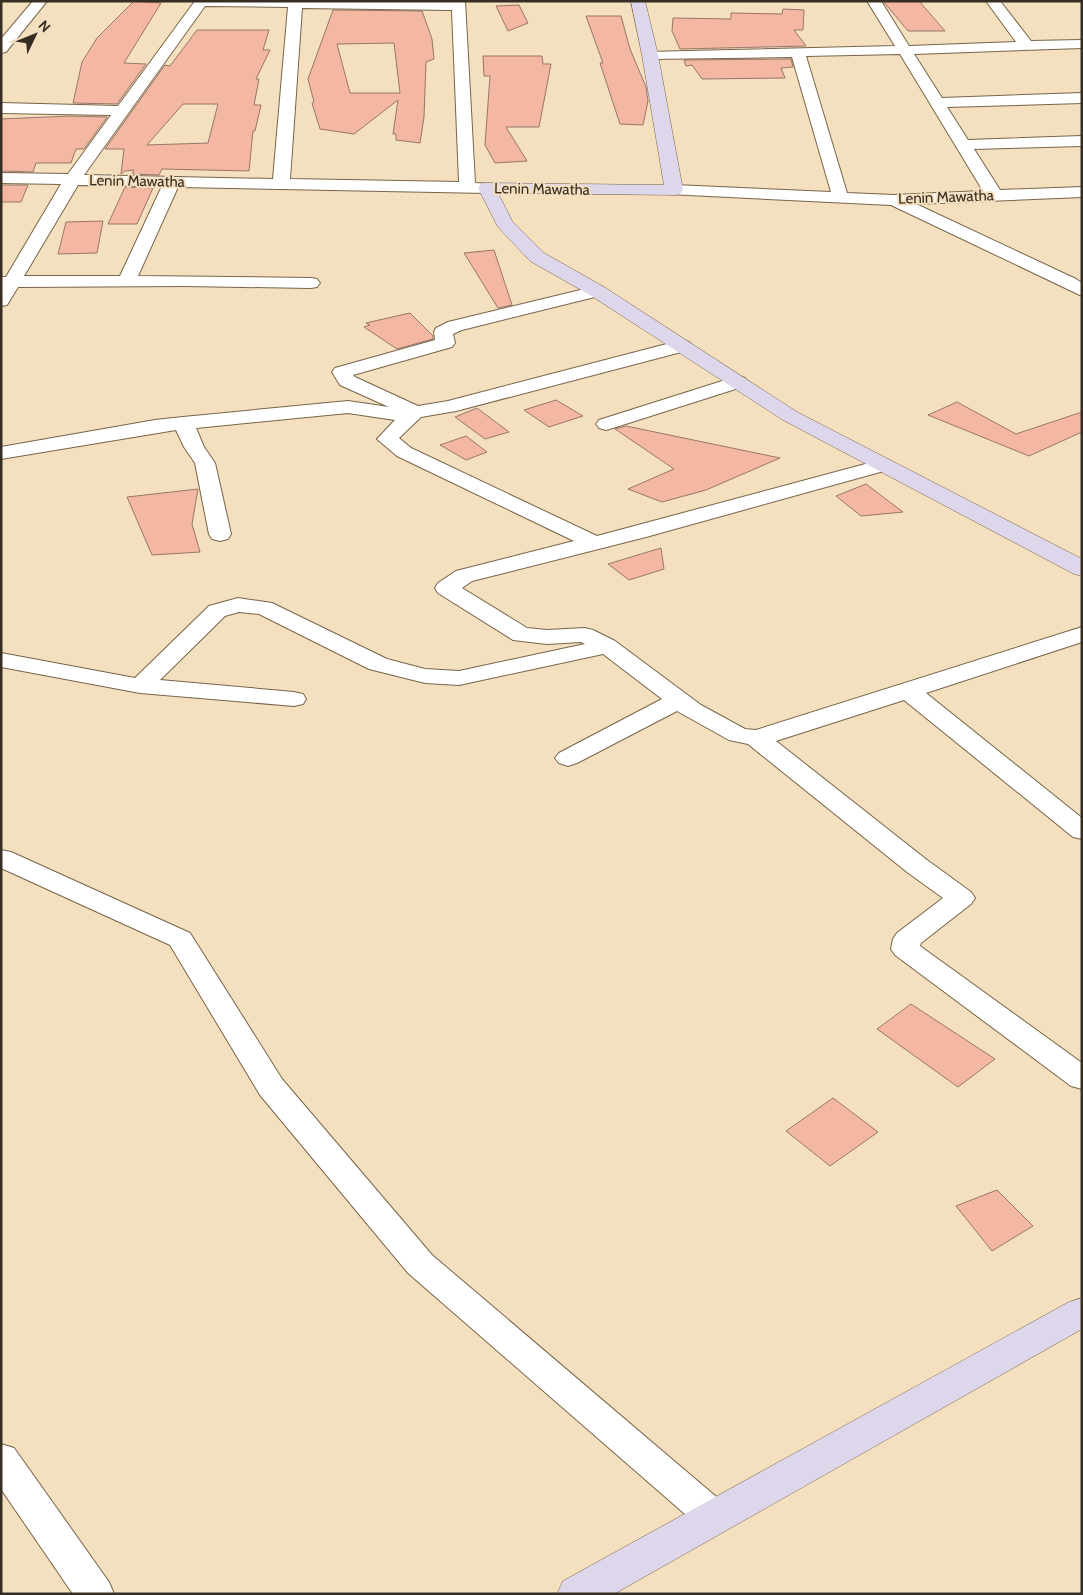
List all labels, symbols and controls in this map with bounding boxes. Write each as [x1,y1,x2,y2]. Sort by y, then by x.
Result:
north arrow [10,10,60,60]
text: N [35,16,54,36]
street label: Lenin Mawatha [89,171,186,191]
street label: Lenin Mawatha [494,179,591,199]
street label: Lenin Mawatha [898,186,995,208]

